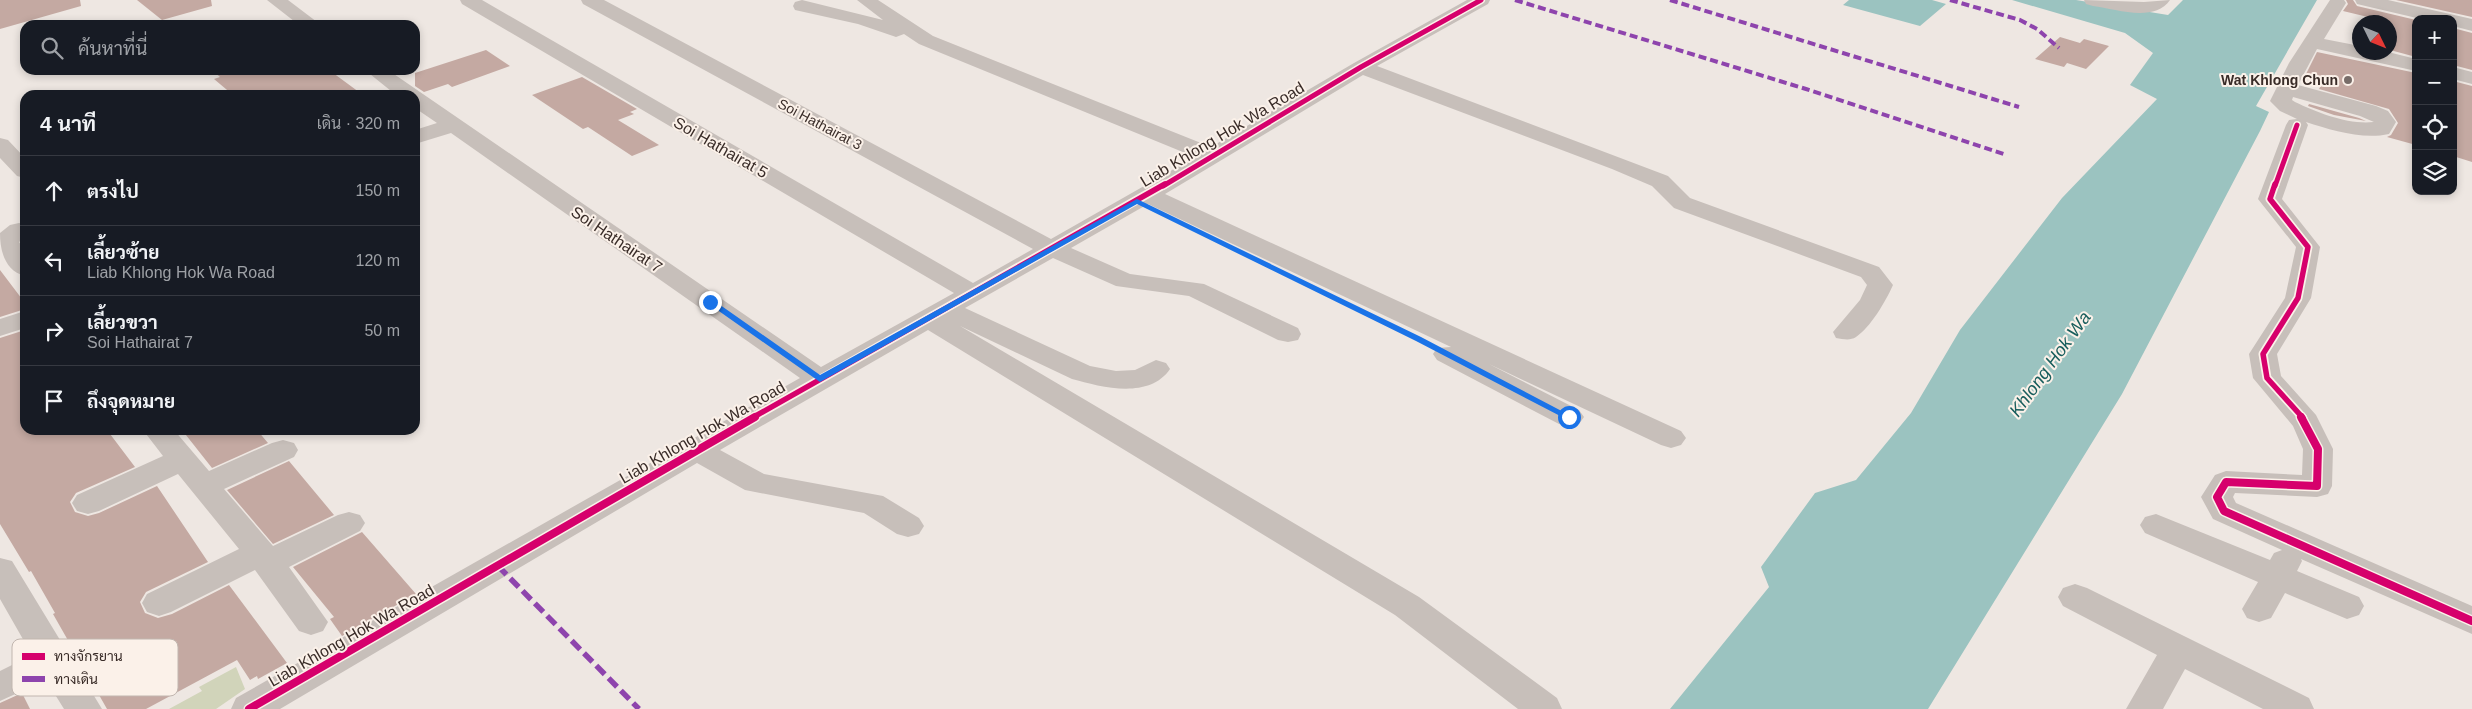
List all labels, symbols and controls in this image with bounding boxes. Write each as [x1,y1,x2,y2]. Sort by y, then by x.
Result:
north arrow [2352,15,2397,60]
map controls [2412,15,2457,195]
button: + [2412,15,2457,60]
search box [20,20,420,75]
icon: search [38,34,66,62]
text: ค้นหาที่นี่ [78,38,147,59]
button: − [2412,60,2457,105]
place label: Wat Khlong Chun [2221,72,2338,88]
marker: Wat Khlong Chun [2342,74,2354,86]
street label: Liab Khlong Hok Wa Road [1137,79,1307,190]
street label: Soi Hathairat 3 [775,95,865,153]
button: locate [2412,105,2457,150]
text: 4 นาที [40,112,96,135]
street label: Soi Hathairat 5 [671,114,771,181]
text: เดิน · 320 m [317,115,400,132]
button: layers [2412,150,2457,195]
icon: ahead [40,177,68,205]
text: ตรงไป [87,181,139,202]
text: 150 m [356,182,400,199]
street label: Soi Hathairat 7 [568,203,665,276]
text: เลี้ยวซ้าย [87,242,159,263]
icon: left [40,247,68,275]
text: 120 m [356,252,400,269]
text: Liab Khlong Hok Wa Road [87,264,275,281]
route end [699,291,722,314]
water label: Khlong Hok Wa [2005,308,2095,420]
text: เลี้ยวขวา [87,312,158,333]
icon: right [40,317,68,345]
text: 50 m [364,322,400,339]
text: Soi Hathairat 7 [87,334,193,351]
street label: Liab Khlong Hok Wa Road [617,378,788,487]
icon: arrive [40,387,68,415]
text: ถึงจุดหมาย [87,391,175,412]
route start [1558,406,1581,429]
street label: Liab Khlong Hok Wa Road [266,581,437,690]
legend [12,639,178,696]
text: ทางจักรยาน [54,648,123,664]
text: ทางเดิน [54,671,98,687]

